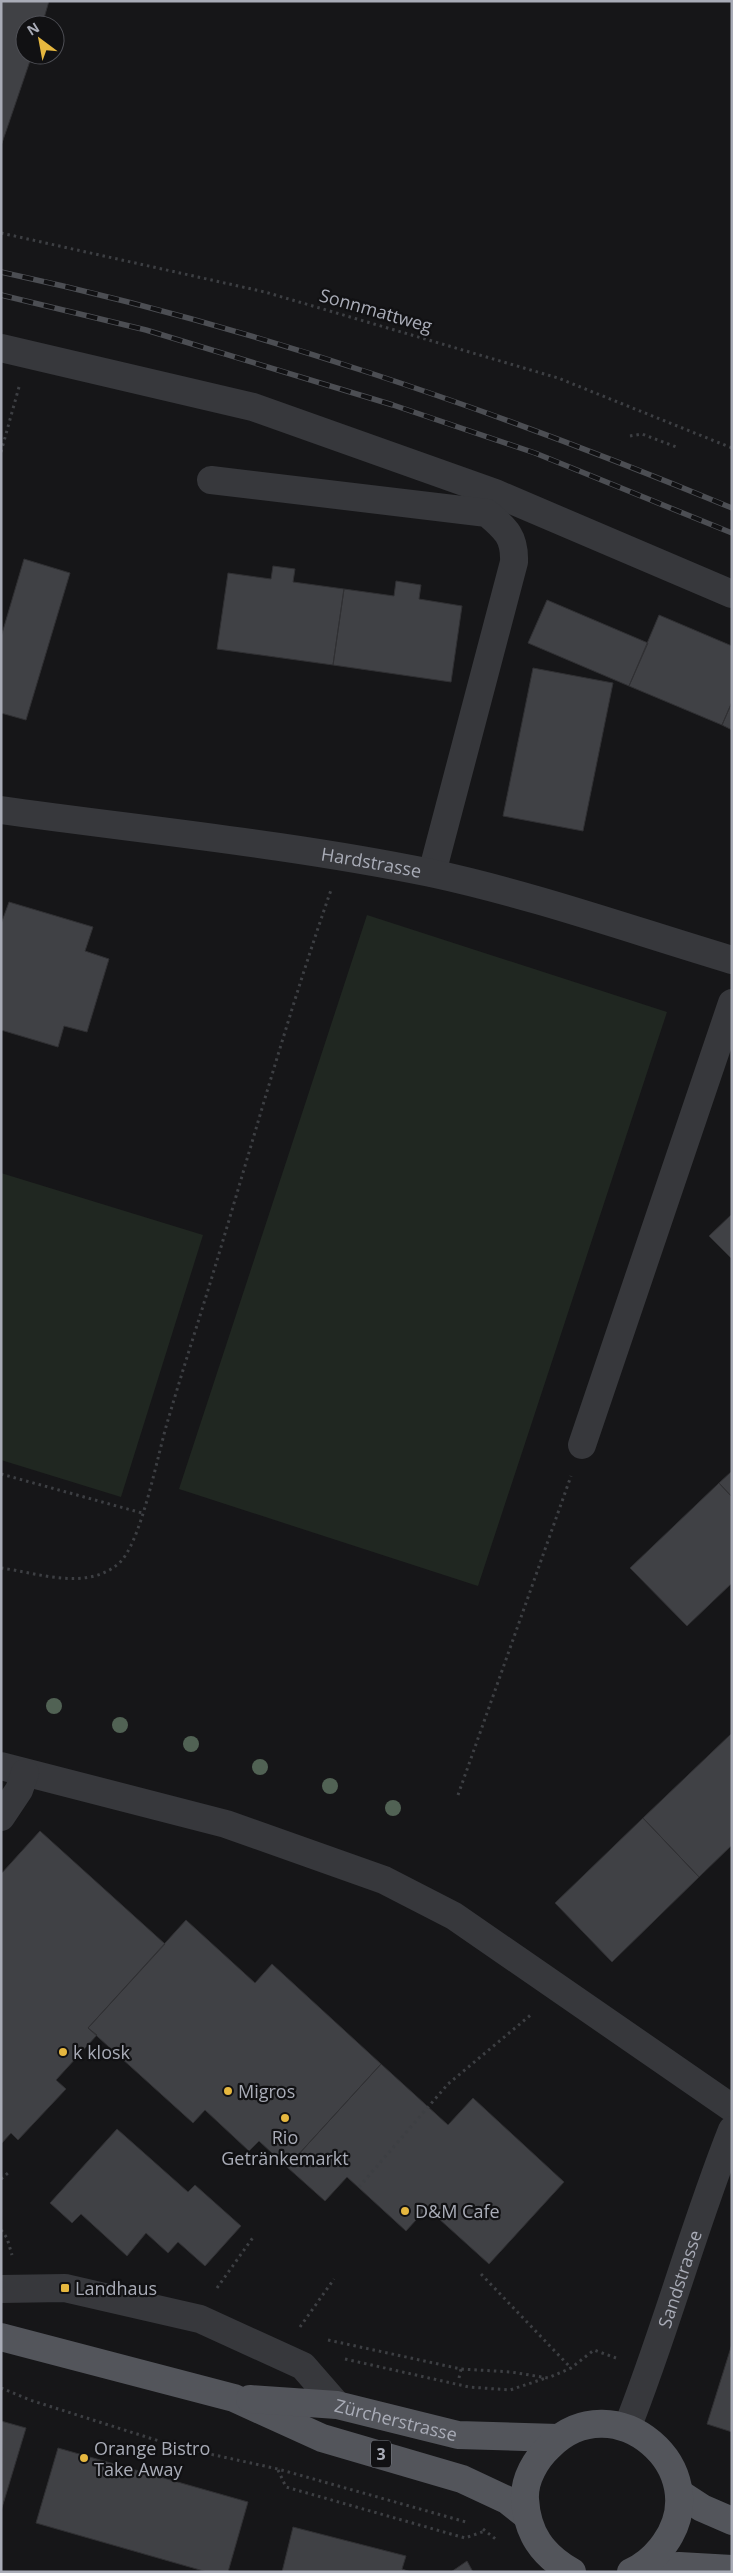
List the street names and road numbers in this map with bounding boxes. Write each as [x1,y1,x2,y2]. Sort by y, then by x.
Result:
street label: Sonnmattweg [317,282,435,338]
street label: Hardstrasse [320,841,423,883]
street label: Sandstrasse [652,2227,707,2331]
street label: Zürcherstrasse [332,2393,460,2446]
road number: 3 [371,2440,391,2468]

